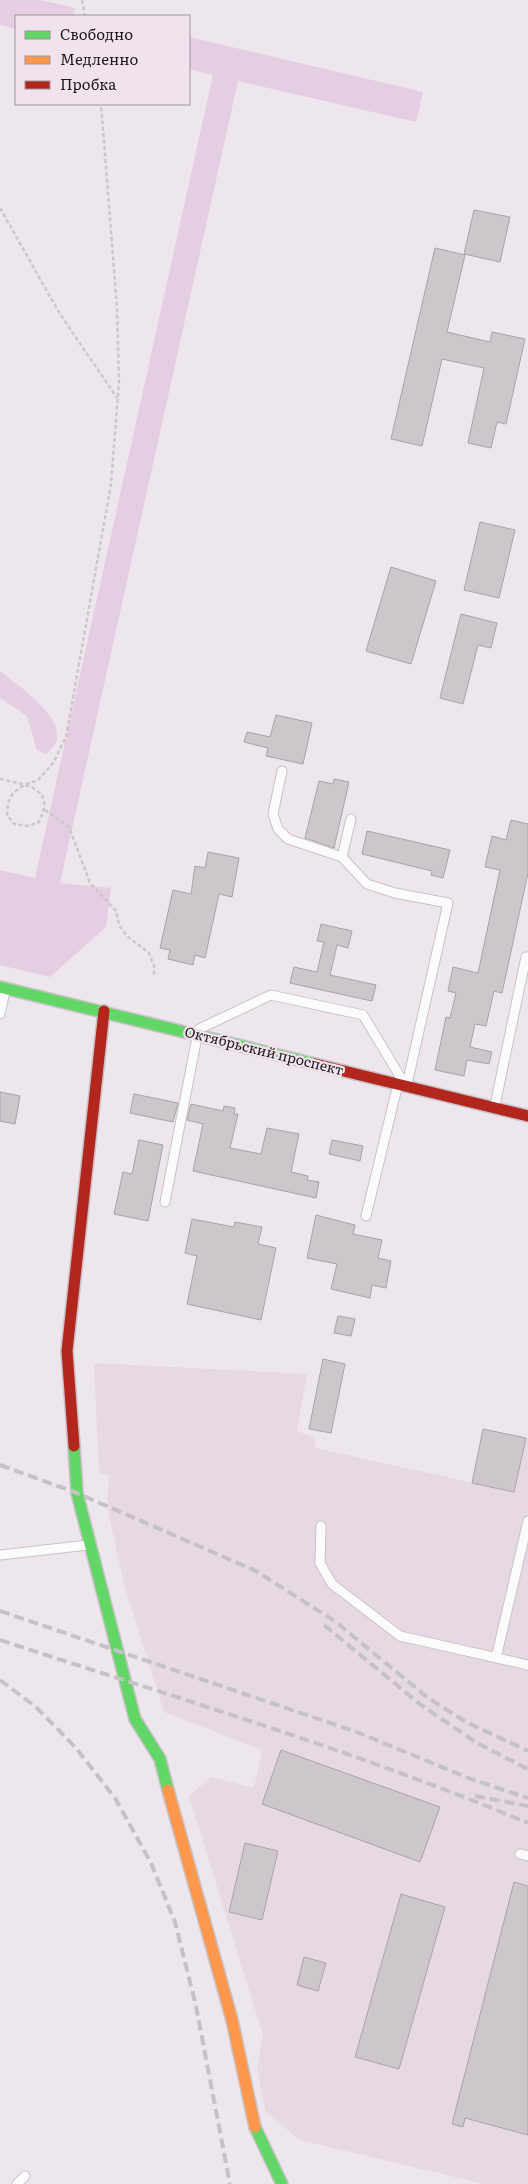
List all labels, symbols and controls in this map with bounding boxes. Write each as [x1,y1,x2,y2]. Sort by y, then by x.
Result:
legend [15,15,190,105]
text: Свободно [60,22,133,45]
text: Медленно [60,47,138,70]
text: Пробка [60,72,117,95]
street label: Октябрьский проспект [183,1021,346,1079]

